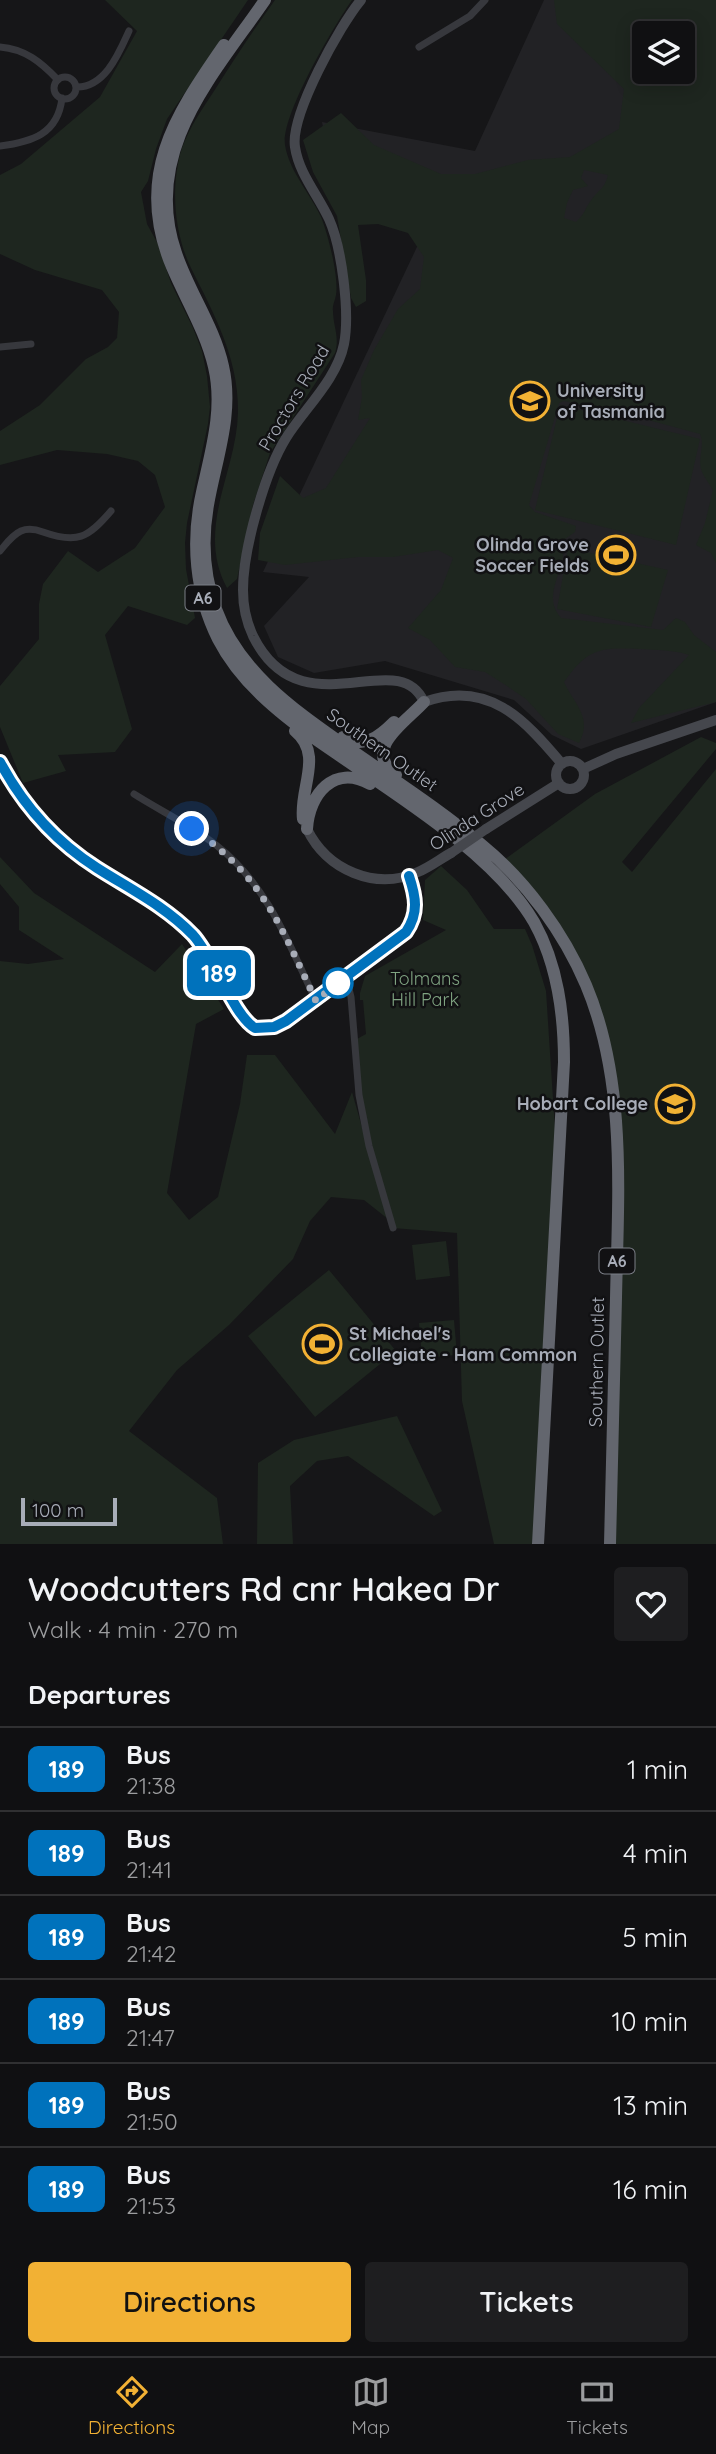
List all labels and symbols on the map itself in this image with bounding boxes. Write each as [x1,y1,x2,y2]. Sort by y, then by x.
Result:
street label: Proctors Road [253,341,334,455]
place label: University of Tasmania [557,379,665,423]
school or university icon: University of Tasmania [509,380,551,422]
place label: Olinda Grove Soccer Fields [475,533,589,577]
sports icon: Olinda Grove Soccer Fields [595,534,637,576]
road number: A6 [186,586,220,610]
street label: Southern Outlet [322,703,442,796]
street label: Olinda Grove [425,777,528,856]
your location [174,811,209,846]
line badge: 189 [179,950,259,996]
park label: Tolmans Hill Park [390,967,460,1011]
unlabelled marker [323,968,353,998]
school or university icon: Hobart College [654,1083,696,1125]
place label: Hobart College [517,1092,648,1115]
road number: A6 [600,1248,634,1274]
street label: Southern Outlet [584,1297,609,1427]
place label: St Michael's Collegiate - Ham Common [349,1322,577,1366]
sports icon: St Michael's Collegiate - Ham Common [301,1323,343,1365]
scale bar [21,1495,117,1527]

